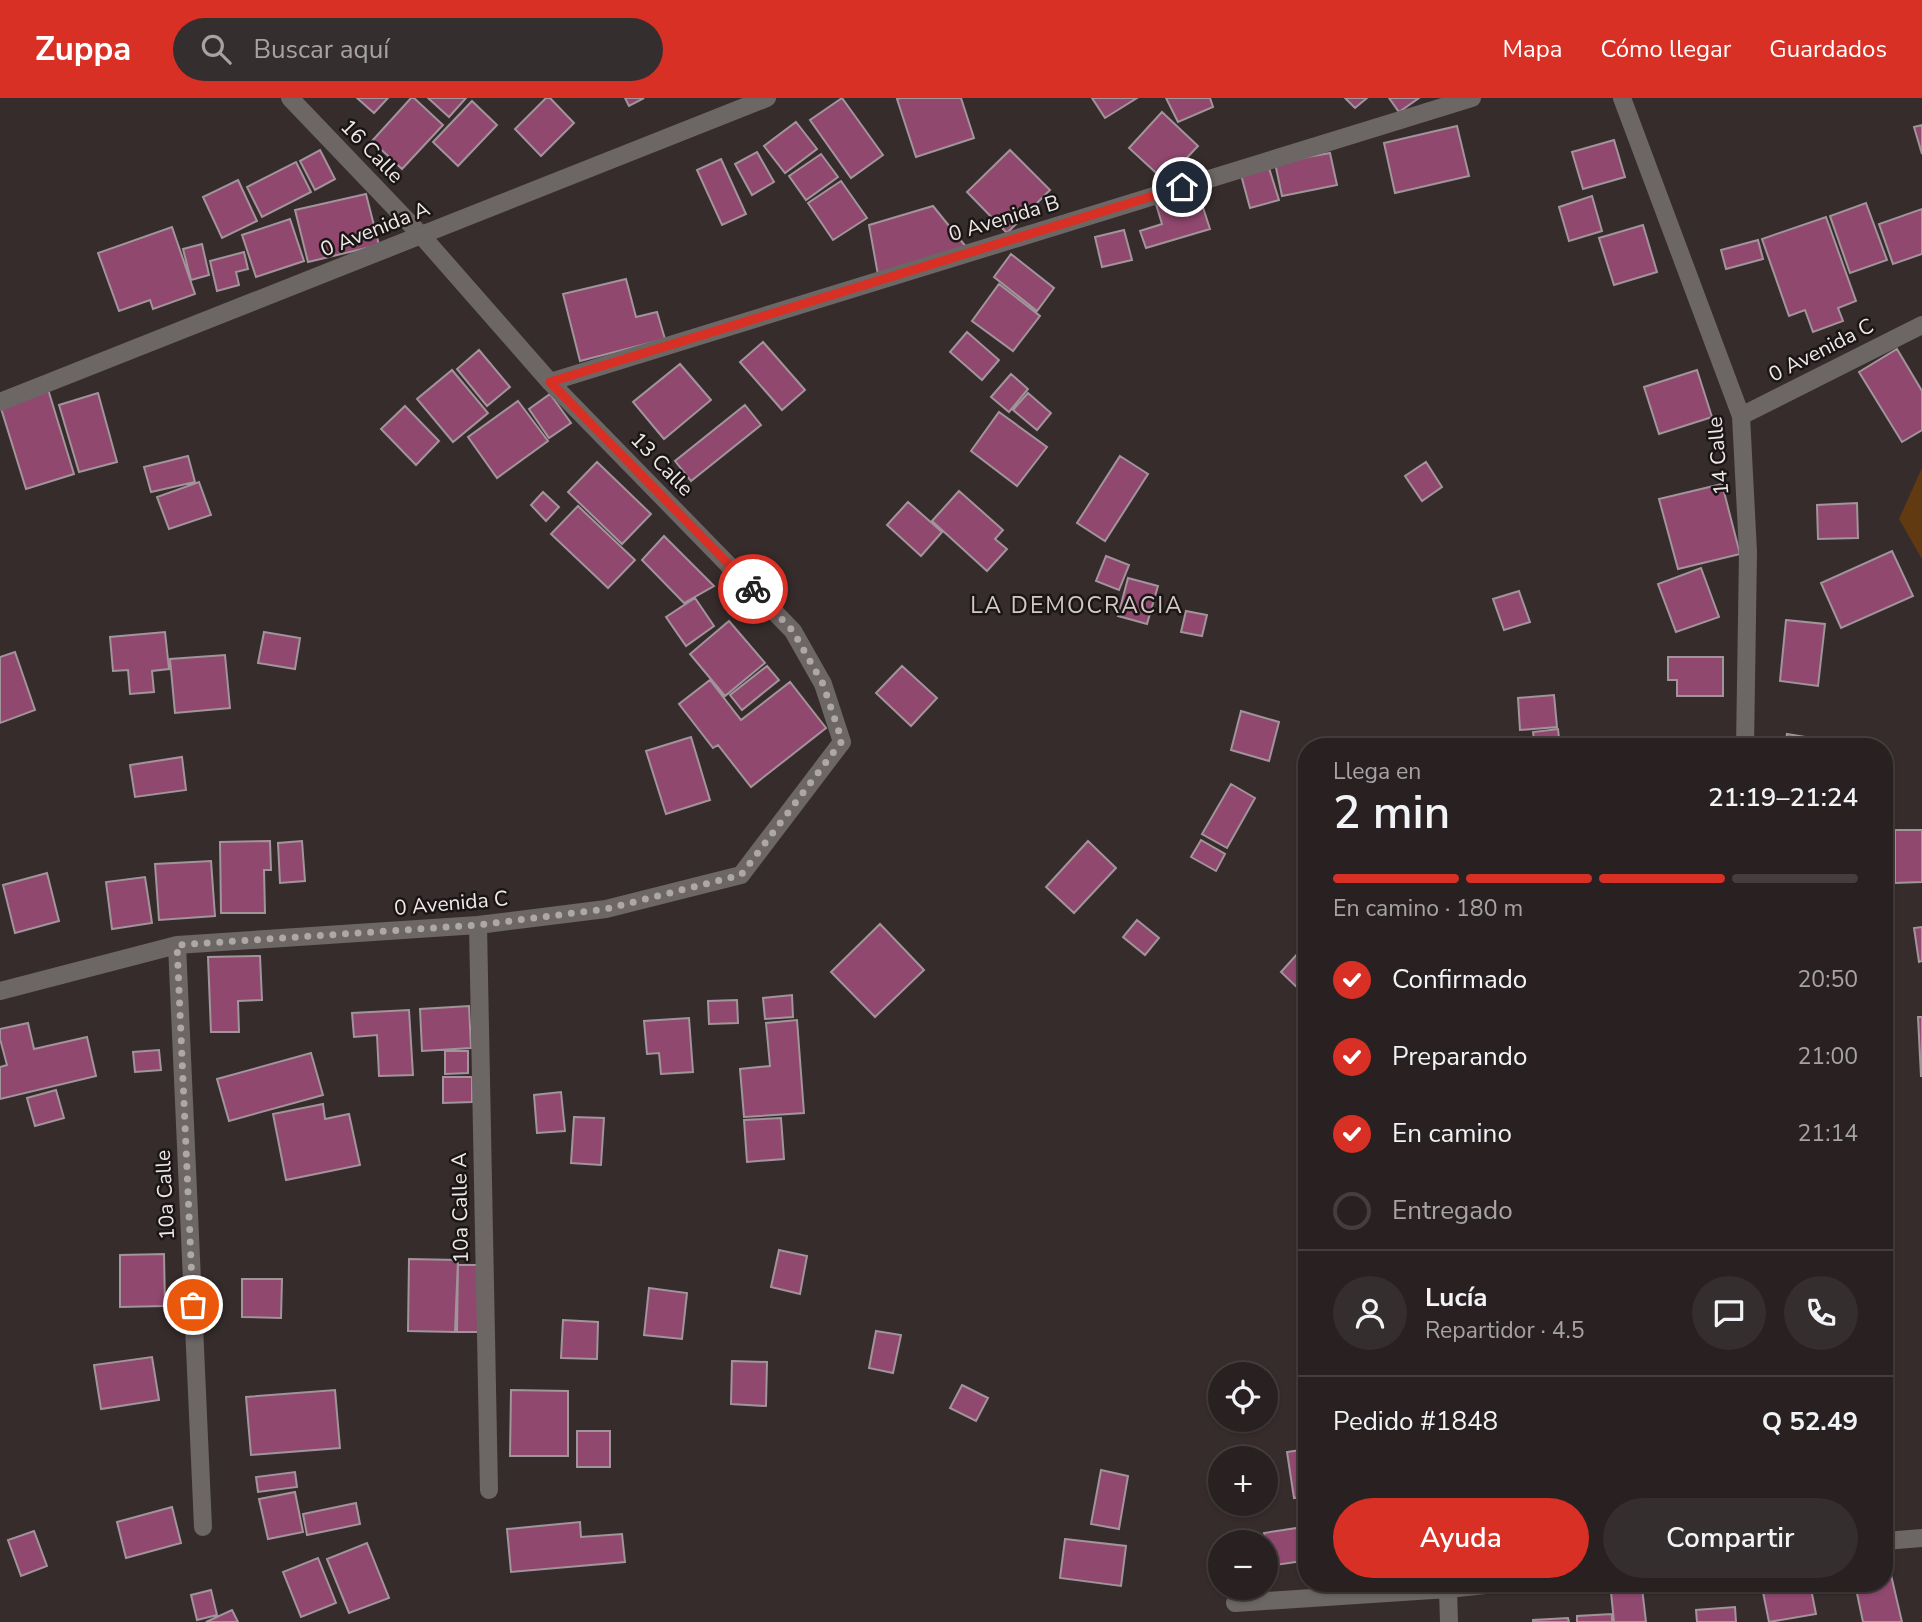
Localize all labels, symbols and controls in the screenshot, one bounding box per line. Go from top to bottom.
search box [173,18,663,81]
text: Zuppa [35,27,131,72]
icon: search [197,30,235,68]
text: Buscar aquí [253,32,389,67]
text: Mapa [1502,33,1562,65]
text: Cómo llegar [1600,33,1731,65]
text: Guardados [1769,33,1887,65]
street label: 16 Calle [334,113,410,189]
pin [1152,157,1212,217]
icon: home [1163,168,1201,206]
street label: 0 Avenida B [945,188,1063,248]
street label: 0 Avenida A [316,194,434,264]
street label: 0 Avenida C [1764,312,1878,388]
street label: 14 Calle [1701,415,1735,497]
street label: 13 Calle [624,426,700,502]
courier [718,554,788,624]
icon: bike [734,570,772,608]
district label: LA DEMOCRACIA [970,590,1184,621]
text: Llega en [1333,756,1421,787]
text: 21:19–21:24 [1708,780,1858,815]
text: 2 min [1333,781,1450,844]
street label: 0 Avenida C [393,884,509,922]
text: En camino · 180 m [1333,893,1523,924]
icon: check [1333,961,1371,999]
text: Confirmado [1392,962,1527,997]
text: 20:50 [1798,964,1858,995]
icon: check [1333,1038,1371,1076]
text: Preparando [1392,1039,1527,1074]
text: 21:00 [1798,1041,1858,1072]
icon: check [1333,1115,1371,1153]
text: En camino [1392,1116,1512,1151]
text: 21:14 [1798,1118,1858,1149]
street label: 10a Calle [149,1149,181,1241]
street label: 10a Calle A [445,1152,475,1264]
text: Entregado [1392,1193,1513,1228]
pin [163,1275,223,1335]
button: person [1333,1276,1407,1350]
button: chat [1692,1276,1766,1350]
button: phone [1784,1276,1858,1350]
text: Lucía [1425,1280,1488,1315]
icon: bag [174,1286,212,1324]
text: Repartidor · 4.5 [1425,1315,1585,1346]
map controls [1208,1362,1278,1600]
button: locate [1208,1362,1278,1432]
text: Pedido #1848 [1333,1404,1498,1439]
text: Q 52.49 [1762,1404,1858,1439]
button: + [1208,1446,1278,1516]
button: Ayuda [1333,1498,1589,1578]
button: Compartir [1603,1498,1858,1578]
button: − [1208,1530,1278,1600]

